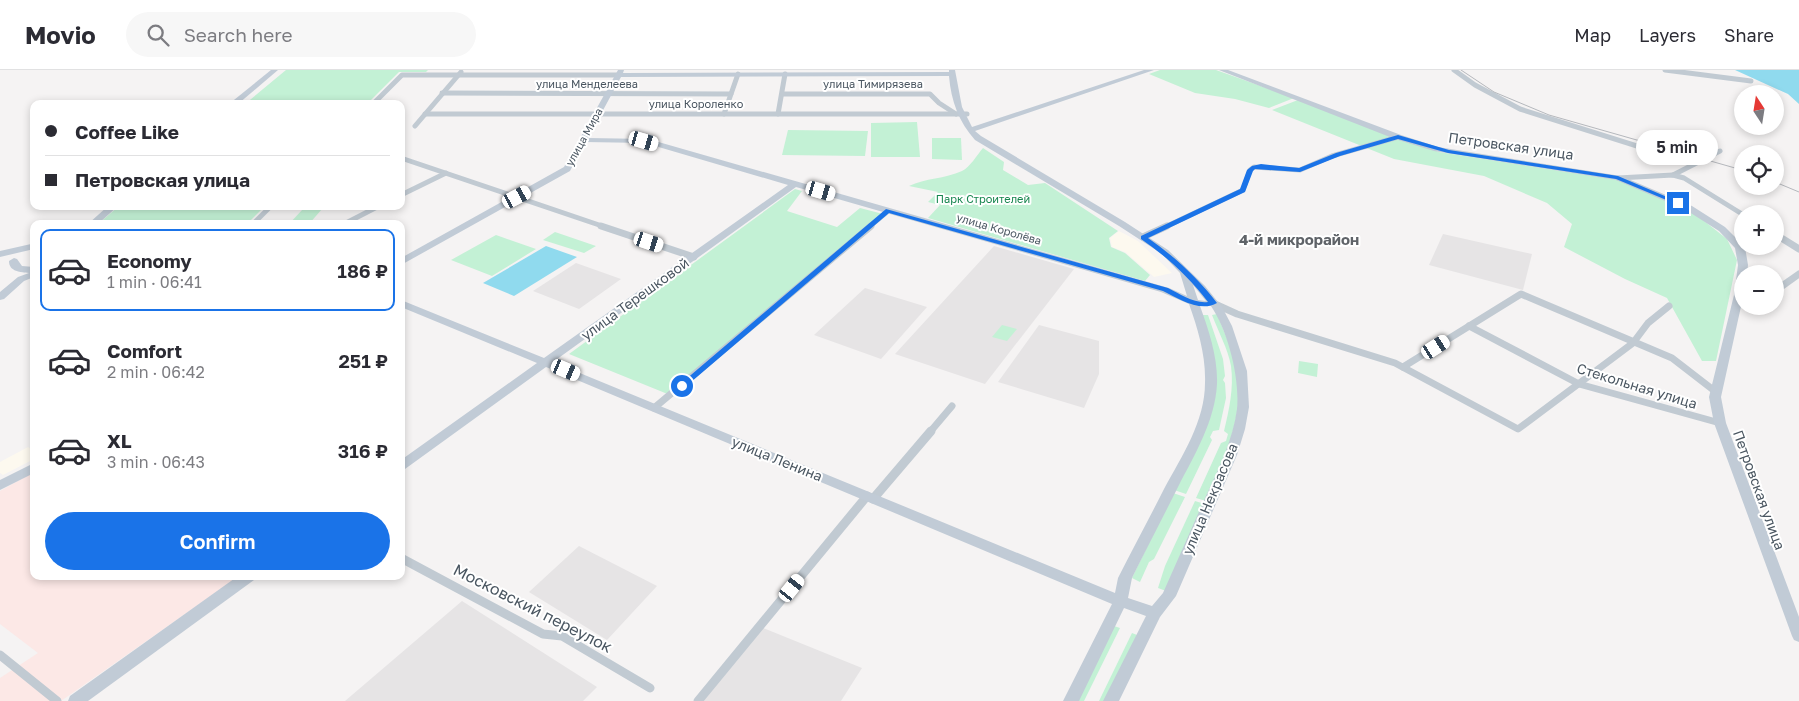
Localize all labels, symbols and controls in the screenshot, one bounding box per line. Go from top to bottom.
search box [126,12,476,57]
text: Movio [25,20,96,49]
icon: search [144,21,172,49]
text: Search here [184,23,293,46]
text: Map [1574,24,1611,46]
text: Layers [1639,24,1696,46]
text: Share [1724,24,1774,46]
street label: улица Менделеева [536,77,638,90]
street label: улица Тимирязева [823,77,923,90]
north arrow [1734,85,1784,135]
map controls [1734,85,1784,315]
street label: улица Короленко [649,97,744,110]
street label: улица Мира [562,106,605,168]
text: Coffee Like [75,120,179,143]
street label: Петровская улица [1447,128,1575,163]
car [627,130,660,152]
callout: 5 min [1637,131,1719,166]
text: 5 min [1656,137,1698,157]
button: locate [1734,145,1784,195]
text: Петровская улица [75,168,250,191]
car [804,180,837,202]
car [500,183,533,211]
park label: Парк Строителей [936,192,1030,205]
route end [1667,192,1689,214]
button: + [1734,205,1784,255]
street label: улица Королёва [955,210,1043,247]
car [632,230,665,254]
district label: 4-й микрорайон [1239,230,1359,248]
icon: car [47,248,92,293]
text: Economy [107,249,192,272]
street label: улица Терешковой [577,254,692,343]
text: 186 ₽ [337,259,388,282]
button: − [1734,265,1784,315]
text: 1 min · 06:41 [107,272,202,292]
car [1419,333,1452,361]
icon: car [47,338,92,383]
text: Comfort [107,339,182,362]
text: 251 ₽ [338,349,388,372]
car [549,357,582,383]
street label: Стекольная улица [1575,359,1699,412]
text: 2 min · 06:42 [107,362,205,382]
route start [671,375,693,397]
icon: car [47,428,92,473]
street label: Петровская улица [1730,428,1789,552]
text: XL [107,429,132,452]
street label: улица Ленина [729,433,825,484]
text: 316 ₽ [338,439,388,462]
street label: улица Некрасова [1178,440,1241,557]
text: 3 min · 06:43 [107,452,205,472]
button: Confirm [45,512,390,570]
street label: Московский переулок [450,559,616,657]
car [776,572,807,604]

